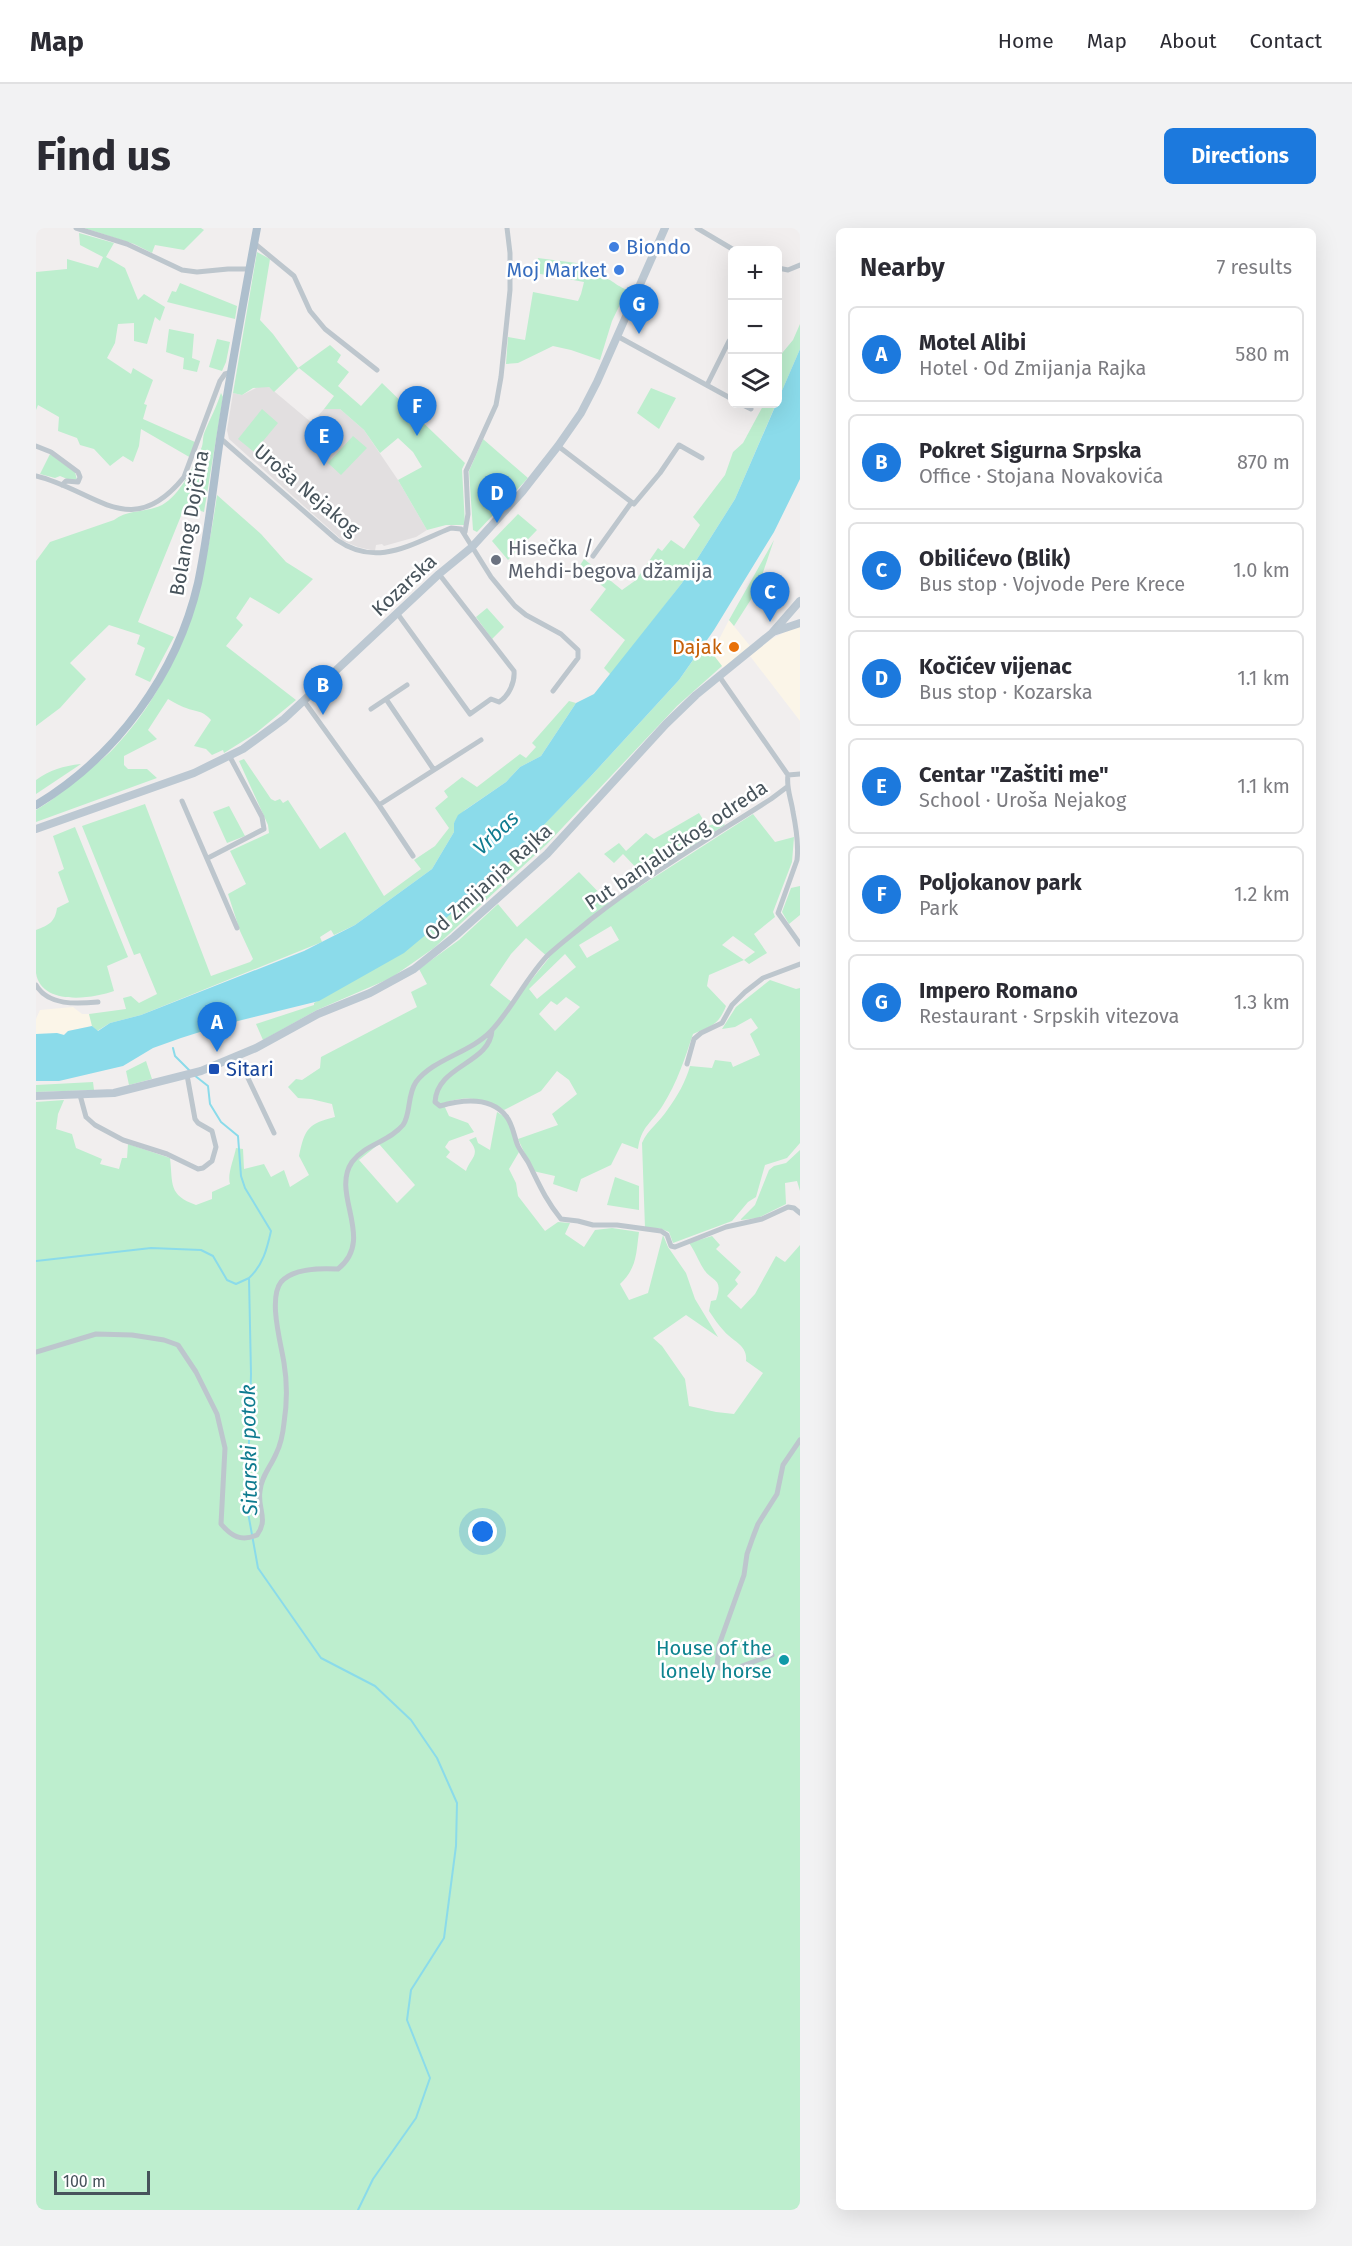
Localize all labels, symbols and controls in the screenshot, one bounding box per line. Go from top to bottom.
text: Map [30,25,84,58]
text: Home [998,28,1054,54]
text: Map [1087,28,1127,54]
text: About [1160,28,1217,54]
text: Contact [1250,28,1322,54]
button: Directions [1164,128,1316,184]
text: Find us [36,131,171,181]
place label: Biondo [626,235,691,259]
marker: Biondo [607,240,621,254]
map controls [728,246,782,408]
button: + [728,246,782,300]
text: Nearby [860,252,945,283]
text: 7 results [1216,255,1292,279]
place label: Moj Market [507,258,608,282]
marker: Moj Market [612,263,626,277]
pin: G [620,285,658,334]
button: − [728,300,782,354]
text: Motel Alibi [919,329,1026,356]
text: A [876,342,887,366]
text: 580 m [1235,342,1290,366]
button: layers [728,354,782,408]
text: Hotel · Od Zmijanja Rajka [919,356,1146,380]
pin: F [398,386,436,436]
pin: E [304,416,344,466]
text: Pokret Sigurna Srpska [919,437,1142,464]
street label: Uroša Nejakog [249,439,365,542]
street label: Bolanog Dojčina [164,448,214,598]
text: B [875,450,888,474]
text: 870 m [1237,450,1290,474]
text: Office · Stojana Novakovića [919,464,1163,488]
pin: D [478,474,516,523]
place label: Hisečka / Mehdi-begova džamija [508,536,713,583]
text: Obilićevo (Blik) [919,545,1070,572]
street label: Kozarska [367,549,441,621]
marker: Hisečka / Mehdi-begova džamija [489,553,503,567]
text: C [876,558,887,582]
text: 1.0 km [1233,558,1290,582]
pin: C [750,572,790,622]
text: Bus stop · Vojvode Pere Krece [919,572,1185,596]
place label: Dajak [672,635,723,659]
marker: Dajak [727,640,741,654]
text: Kočićev vijenac [919,653,1072,680]
pin: B [304,666,342,715]
text: D [875,666,888,690]
text: 1.1 km [1237,666,1290,690]
text: Bus stop · Kozarska [919,680,1093,704]
text: Centar "Zaštiti me" [919,761,1109,788]
text: E [876,774,887,798]
text: 1.1 km [1237,774,1290,798]
street label: Put banjalučkog odreda [580,775,772,915]
text: School · Uroša Nejakog [919,788,1126,812]
water label: Vrbas [468,805,525,861]
street label: Od Zmijanja Rajka [419,819,557,945]
text: Poljokanov park [919,869,1082,896]
text: F [877,882,886,906]
text: 1.2 km [1234,882,1290,906]
text: Park [919,896,958,920]
text: Impero Romano [919,977,1078,1004]
text: G [875,990,888,1014]
text: 1.3 km [1234,990,1290,1014]
pin: A [198,1002,237,1052]
text: Restaurant · Srpskih vitezova [919,1004,1179,1028]
place label: Sitari [226,1057,274,1081]
marker: Sitari [207,1062,221,1076]
water label: Sitarski potok [235,1384,263,1517]
your location [468,1517,497,1546]
place label: House of the lonely horse [656,1636,772,1683]
marker: House of the lonely horse [777,1653,791,1667]
scale bar [54,2168,150,2196]
text: 100 m [63,2172,106,2191]

